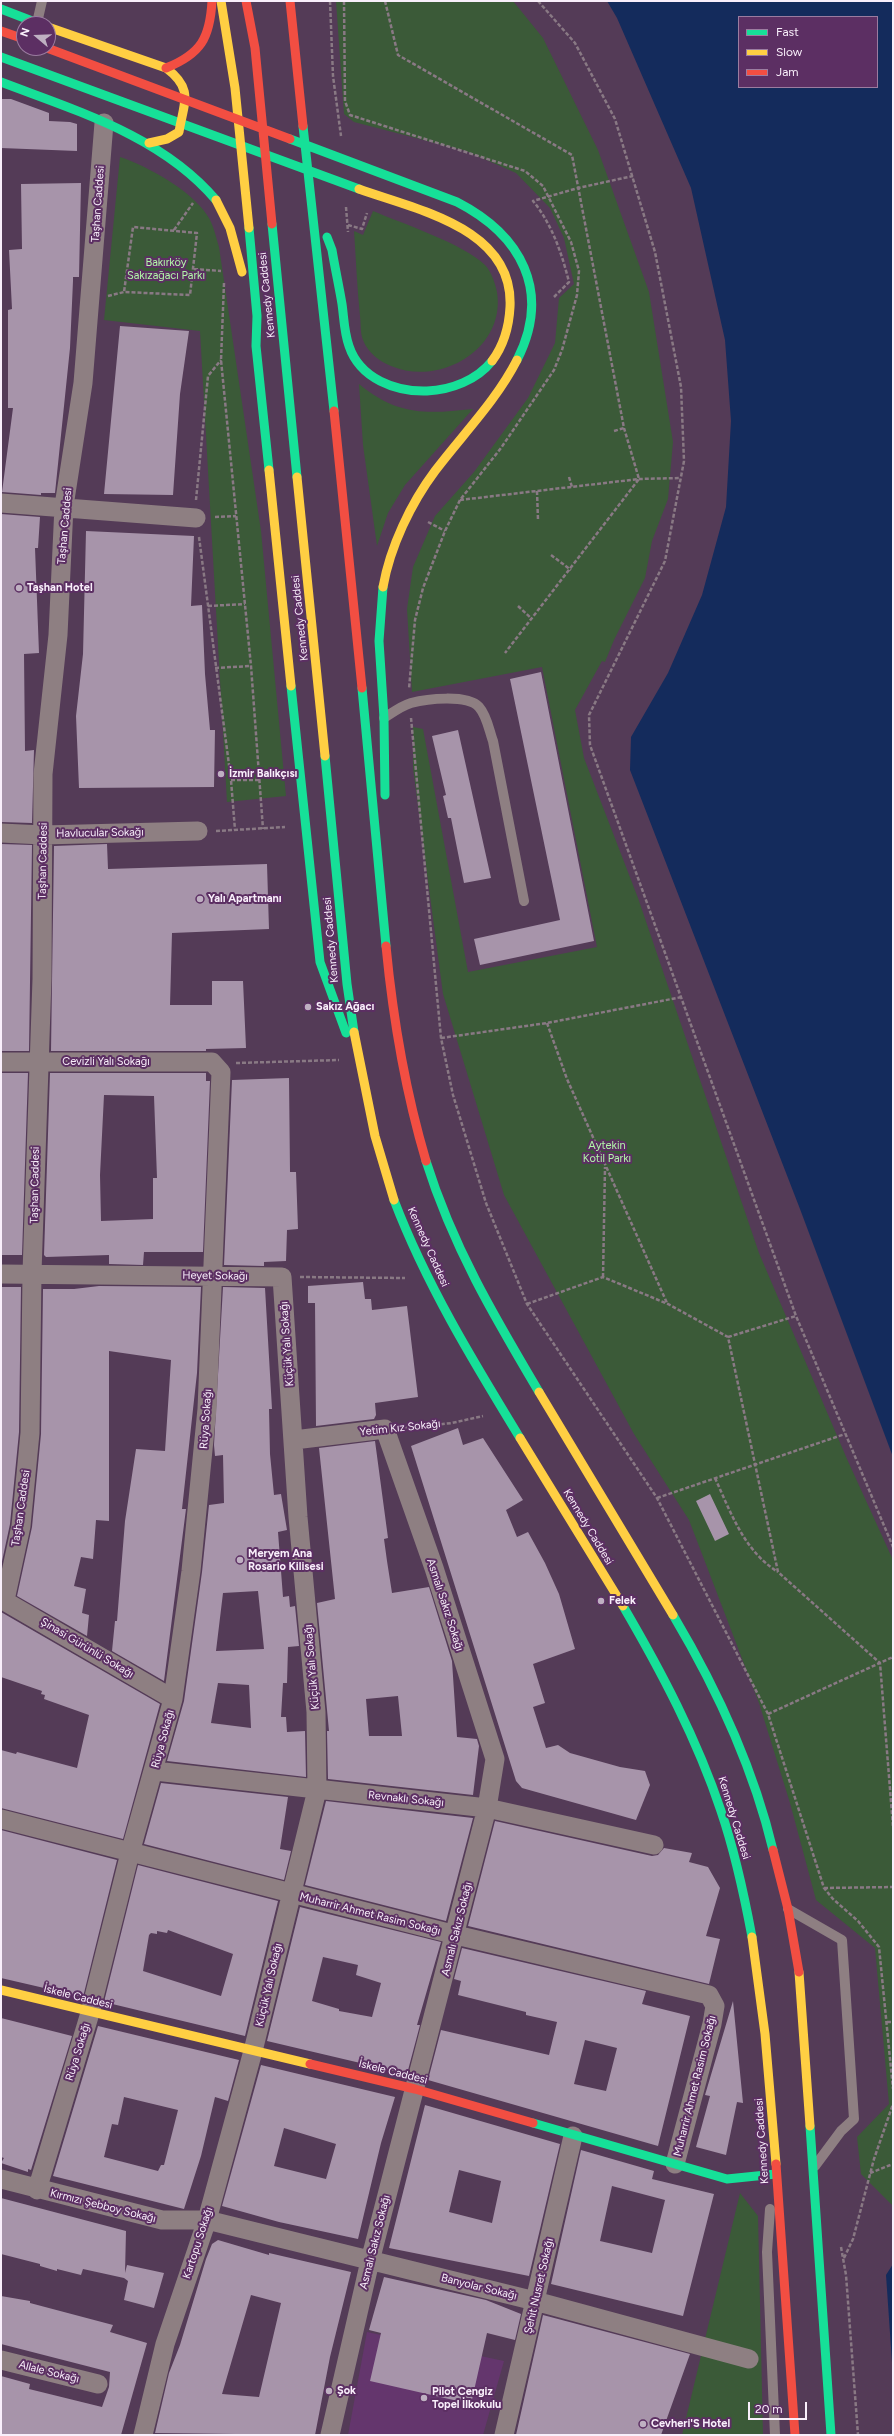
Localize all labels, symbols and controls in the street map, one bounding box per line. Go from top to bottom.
north arrow [16,16,56,56]
legend [738,16,878,88]
text: Fast [776,25,799,39]
text: N [18,26,33,38]
text: Slow [776,45,802,59]
text: Jam [776,65,799,79]
street label: Taşhan Caddesi [89,165,107,243]
street label: Kennedy Caddesi [256,252,278,338]
park label: Bakırköy Sakızağacı Parkı [127,256,205,282]
street label: Taşhan Caddesi [55,487,75,565]
street label: Kennedy Caddesi [289,575,311,661]
place label: Taşhan Hotel [27,581,93,595]
marker: Taşhan Hotel [14,583,24,593]
place label: İzmir Balıkçısı [229,767,297,781]
marker: İzmir Balıkçısı [216,769,226,779]
street label: Taşhan Caddesi [36,822,50,900]
street label: Havlucular Sokağı [56,826,144,840]
place label: Yalı Apartmanı [208,892,282,906]
marker: Yalı Apartmanı [195,894,205,904]
street label: Kennedy Caddesi [321,897,341,983]
place label: Sakız Ağacı [316,1000,374,1014]
marker: Sakız Ağacı [303,1002,313,1012]
street label: Cevizli Yalı Sokağı [62,1055,150,1069]
park label: Aytekin Kotil Parkı [583,1139,631,1165]
street label: Taşhan Caddesi [28,1146,42,1224]
street label: Kennedy Caddesi [404,1205,452,1289]
street label: Heyet Sokağı [182,1269,248,1283]
street label: Küçük Yalı Sokağı [277,1301,297,1387]
street label: Rüya Sokağı [197,1389,215,1449]
street label: Yetim Kız Sokağı [359,1417,441,1439]
street label: Taşhan Caddesi [9,1469,33,1547]
street label: Kennedy Caddesi [560,1487,616,1567]
place label: Meryem Ana Rosario Kilisesi [248,1547,324,1573]
marker: Meryem Ana Rosario Kilisesi [235,1555,245,1565]
street label: Asmalı Sakız Sokağı [424,1557,466,1653]
place label: Felek [609,1594,636,1608]
marker: Felek [596,1596,606,1606]
street label: Şinasi Gürünlü Sokağı [38,1615,136,1681]
street label: Küçük Yalı Sokağı [302,1624,322,1710]
street label: Rüya Sokağı [149,1708,177,1770]
street label: Kennedy Caddesi [715,1775,753,1861]
street label: Revnaklı Sokağı [367,1788,445,1810]
street label: Asmalı Sakız Sokağı [439,1881,475,1977]
street label: Muharrir Ahmet Rasim Sokağı [298,1890,442,1938]
street label: Küçük Yalı Sokağı [253,1942,285,2028]
street label: İskele Caddesi [42,1982,114,2012]
street label: Muharrir Ahmet Rasim Sokağı [671,2014,719,2158]
street label: Rüya Sokağı [63,2021,93,2083]
street label: İskele Caddesi [357,2057,429,2087]
street label: Kennedy Caddesi [752,2098,772,2184]
street label: Kırmızı Şebboy Sokağı [49,2186,157,2226]
street label: Asmalı Sakız Sokağı [357,2194,393,2290]
street label: Kartopu Sokağı [180,2205,216,2281]
street label: Şehit Nusret Sokağı [522,2237,556,2335]
street label: Banyolar Sokağı [440,2271,518,2303]
street label: Allale Sokağı [17,2358,81,2386]
place label: Şok [337,2384,356,2398]
place label: Pilot Cengiz Topel İlkokulu [432,2385,501,2411]
marker: Şok [324,2386,334,2396]
marker: Pilot Cengiz Topel İlkokulu [419,2393,429,2403]
scale bar [750,2394,809,2420]
text: 20 m [755,2402,783,2416]
place label: Cevheri'S Hotel [651,2417,730,2431]
marker: Cevheri'S Hotel [638,2419,648,2429]

